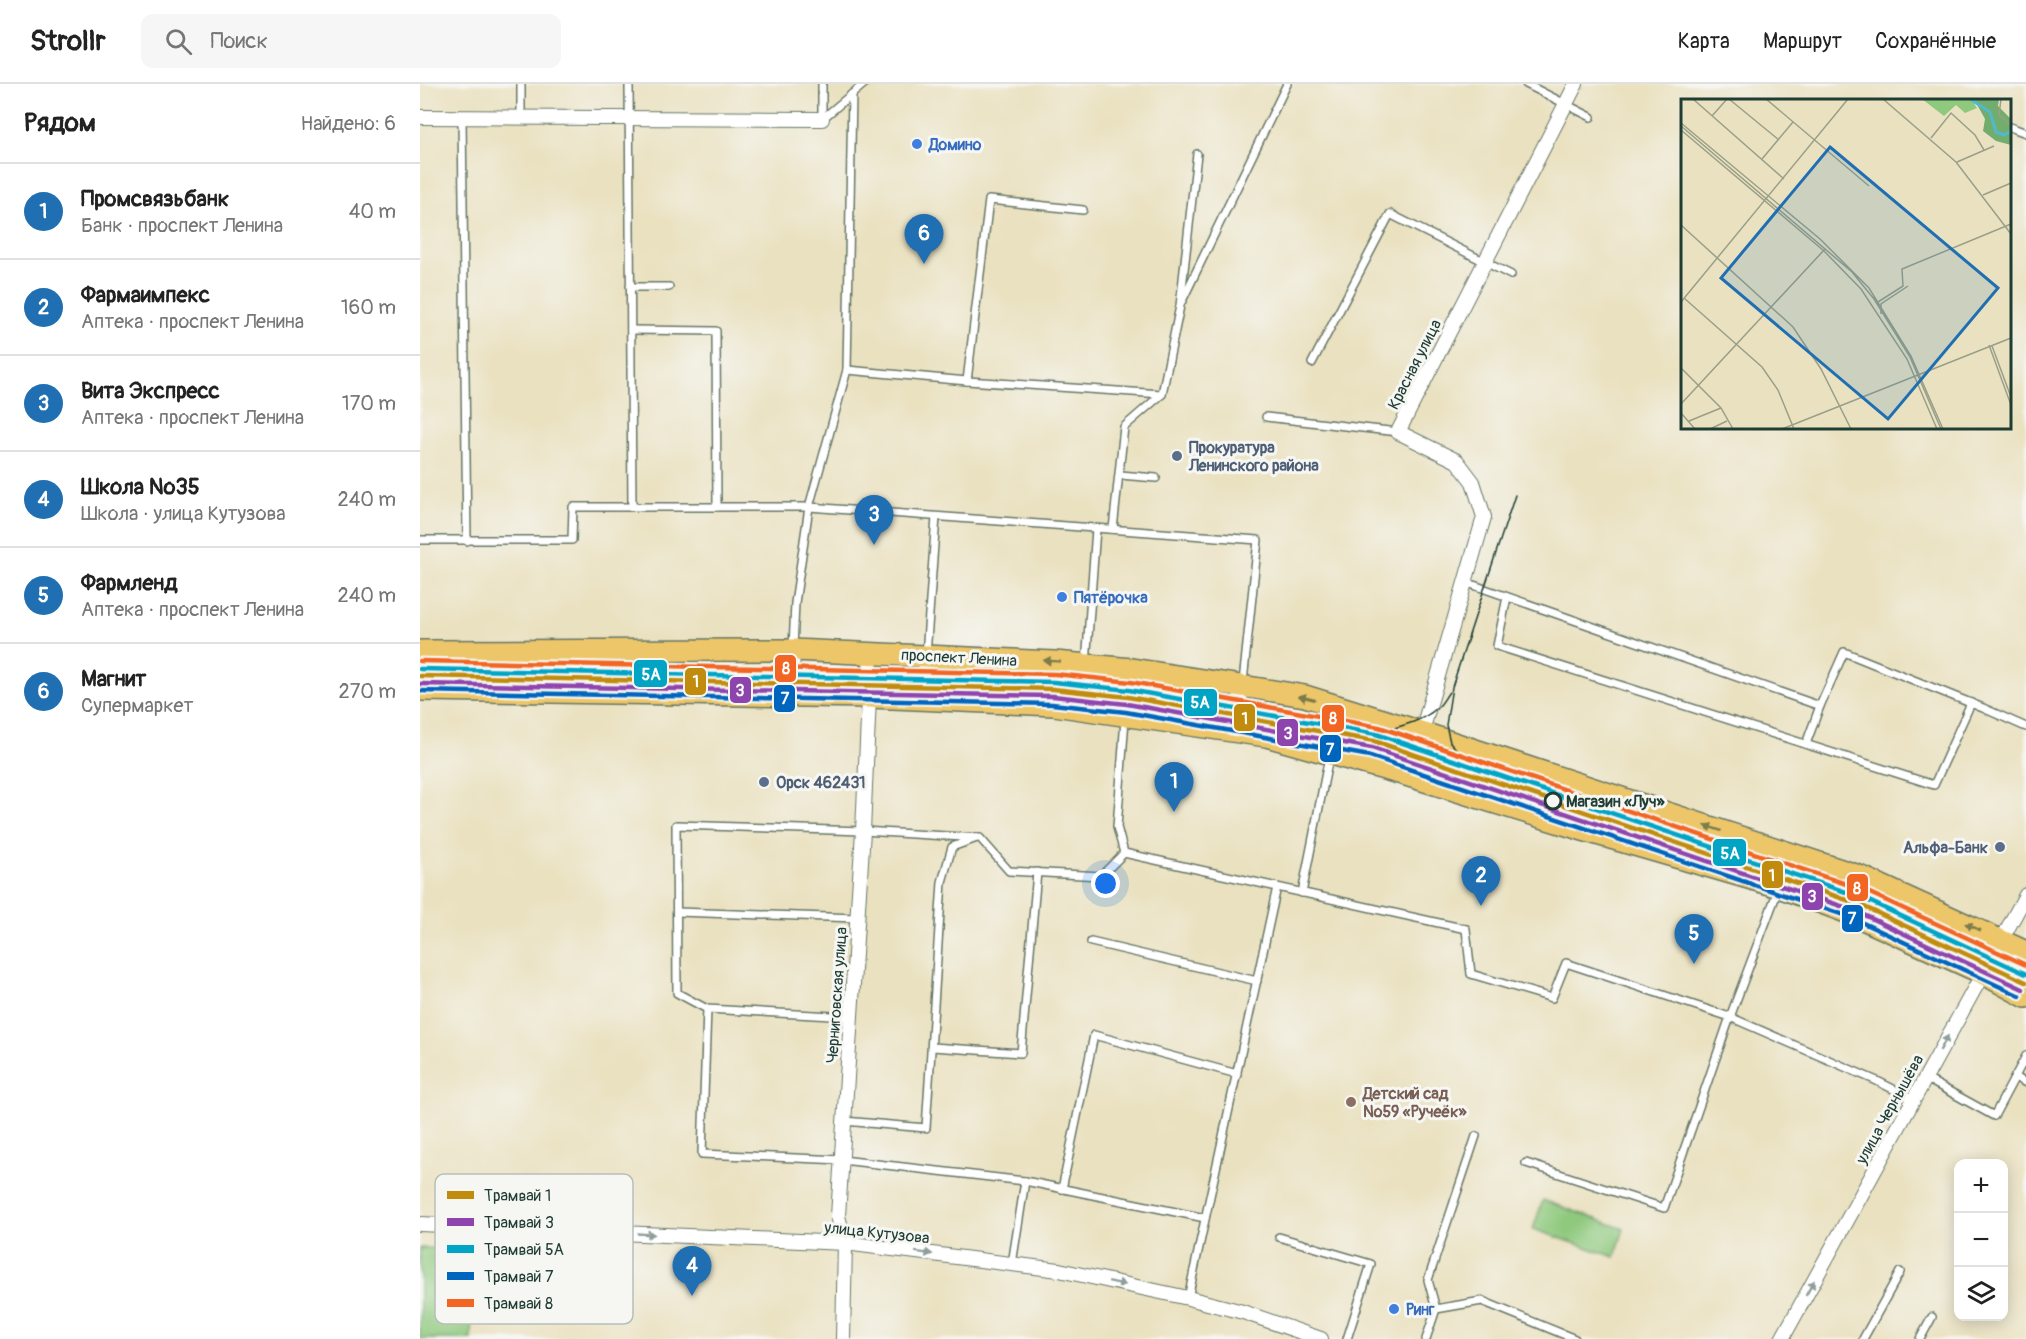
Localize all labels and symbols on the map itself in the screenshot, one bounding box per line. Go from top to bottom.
inset map [1681,99,2011,429]
place label: Домино [928,135,982,155]
marker: Домино [910,137,924,151]
pin: 6 [904,214,944,264]
street label: Красная улица [1384,316,1446,413]
place label: Прокуратура Ленинского района [1188,438,1319,476]
marker: Прокуратура Ленинского района [1170,449,1184,463]
pin: 3 [854,496,894,545]
place label: Пятёрочка [1074,588,1148,608]
marker: Пятёрочка [1055,590,1069,604]
street label: проспект Ленина [900,645,1018,671]
line badge: 8 [774,654,797,683]
one-way arrow [1043,657,1062,666]
line badge: 5А [633,659,668,688]
text: 8 [782,659,790,679]
text: 5А [641,665,661,685]
line badge: 1 [684,667,707,696]
text: 1 [693,672,699,692]
line badge: 3 [729,676,752,704]
text: 3 [736,681,745,701]
line badge: 7 [773,684,796,713]
line badge: 5А [1183,688,1218,717]
text: 7 [781,689,790,709]
one-way arrow [1298,692,1316,702]
text: 5А [1190,693,1210,713]
line badge: 1 [1233,703,1256,732]
line badge: 8 [1321,704,1345,733]
text: 1 [1242,709,1248,729]
text: 8 [1329,709,1337,729]
line badge: 3 [1276,718,1299,747]
text: 3 [1284,724,1293,744]
line badge: 7 [1319,734,1342,763]
text: 7 [1326,740,1335,760]
pin: 1 [1154,762,1194,812]
place label: Орск 462431 [776,773,866,793]
marker: Орск 462431 [757,775,771,789]
marker: Магазин «Луч» [1544,792,1562,810]
place label: Магазин «Луч» [1566,792,1666,812]
one-way arrow [1704,823,1722,833]
line badge: 5А [1712,838,1747,867]
place label: Альфа-Банк [1903,838,1988,858]
marker: Альфа-Банк [1993,840,2007,854]
text: 5А [1720,844,1740,864]
pin: 2 [1462,856,1500,906]
line badge: 1 [1761,860,1784,889]
text: 1 [1769,866,1775,886]
your location [1091,869,1120,898]
line badge: 8 [1846,873,1869,902]
text: 8 [1853,879,1861,899]
line badge: 3 [1801,882,1824,911]
text: 3 [1808,887,1817,907]
line badge: 7 [1841,904,1864,933]
text: 7 [1848,909,1857,929]
pin: 5 [1674,914,1714,964]
one-way arrow [1964,922,1982,932]
street label: Черниговская улица [822,926,852,1064]
one-way arrow [1939,1034,1949,1051]
street label: улица Чернышёва [1851,1051,1928,1169]
place label: Детский сад №59 «Ручеёк» [1362,1084,1467,1122]
marker: Детский сад №59 «Ручеёк» [1344,1095,1358,1109]
legend [435,1174,633,1324]
text: Трамвай 1 [484,1186,551,1206]
text: Трамвай 3 [484,1213,554,1233]
street label: улица Кутузова [822,1217,931,1248]
one-way arrow [637,1230,656,1239]
text: Трамвай 5А [484,1240,564,1260]
pin: 4 [672,1246,712,1296]
one-way arrow [915,1249,934,1258]
text: Трамвай 7 [484,1267,554,1287]
one-way arrow [1108,1279,1127,1288]
one-way arrow [1805,1279,1815,1296]
text: Трамвай 8 [484,1294,553,1314]
place label: Ринг [1406,1300,1435,1320]
marker: Ринг [1387,1302,1401,1316]

